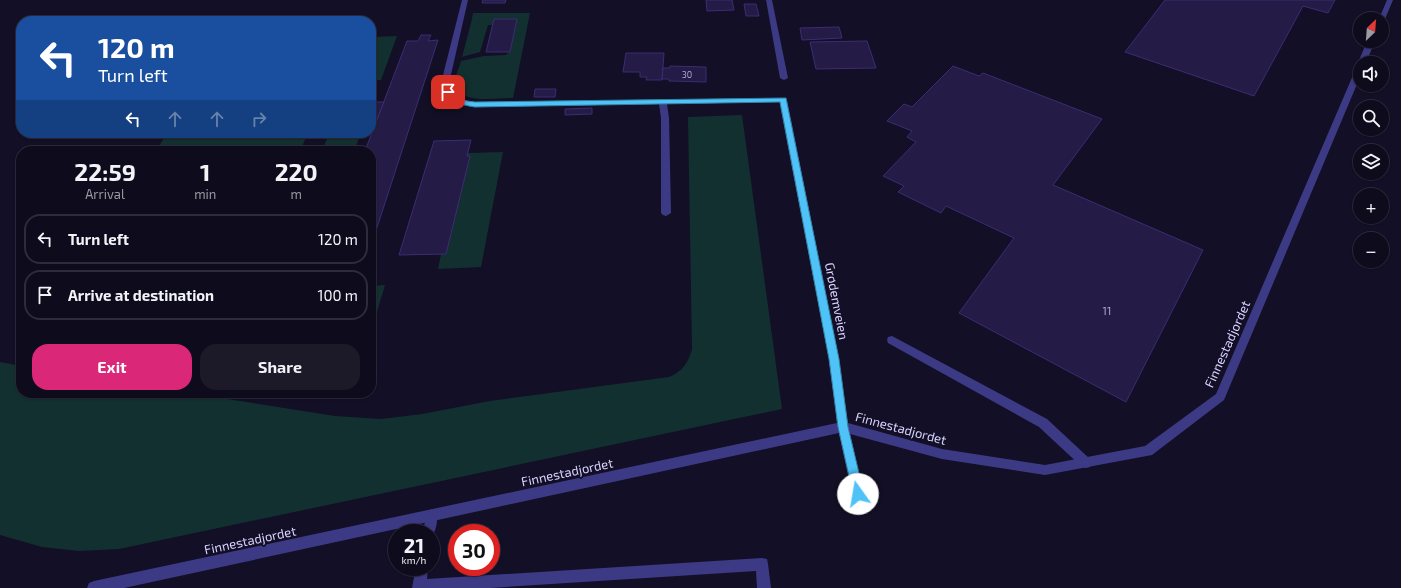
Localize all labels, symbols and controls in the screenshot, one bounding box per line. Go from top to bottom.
north arrow [1353,12,1389,48]
map controls [1353,12,1389,268]
text: 120 m [98,30,175,64]
icon: left [32,32,84,84]
button: sound [1353,56,1389,92]
text: Turn left [98,64,168,86]
house number: 30 [682,69,692,80]
pin [431,75,465,109]
icon: arrive [437,81,459,103]
button: search [1353,100,1389,136]
icon: left [122,108,144,130]
icon: ahead [164,108,186,130]
icon: ahead [206,108,228,130]
icon: right [248,108,270,130]
button: layers [1353,144,1389,180]
text: 22:59 [74,157,136,186]
text: 1 [200,157,210,186]
text: 220 [275,157,318,186]
text: Arrival [85,186,125,202]
text: min [194,186,216,202]
text: m [290,186,302,202]
button: + [1353,188,1389,224]
icon: left [34,228,56,250]
text: Turn left [68,230,129,248]
text: 120 m [318,230,358,248]
button: − [1353,232,1389,268]
street label: Grødemveien [822,261,852,341]
icon: arrive [34,284,56,306]
text: Arrive at destination [68,286,214,304]
text: 100 m [317,286,358,304]
street label: Finnestadjordet [1201,298,1253,390]
house number: 11 [1103,304,1111,317]
button: Exit [32,344,192,390]
button: Share [200,344,360,390]
street label: Finnestadjordet [854,408,948,448]
street label: Finnestadjordet [520,454,614,490]
position arrow [837,473,879,515]
street label: Finnestadjordet [203,522,297,558]
speed limit sign: 30 [448,524,500,576]
text: 21 [404,533,424,557]
text: km/h [402,554,426,566]

